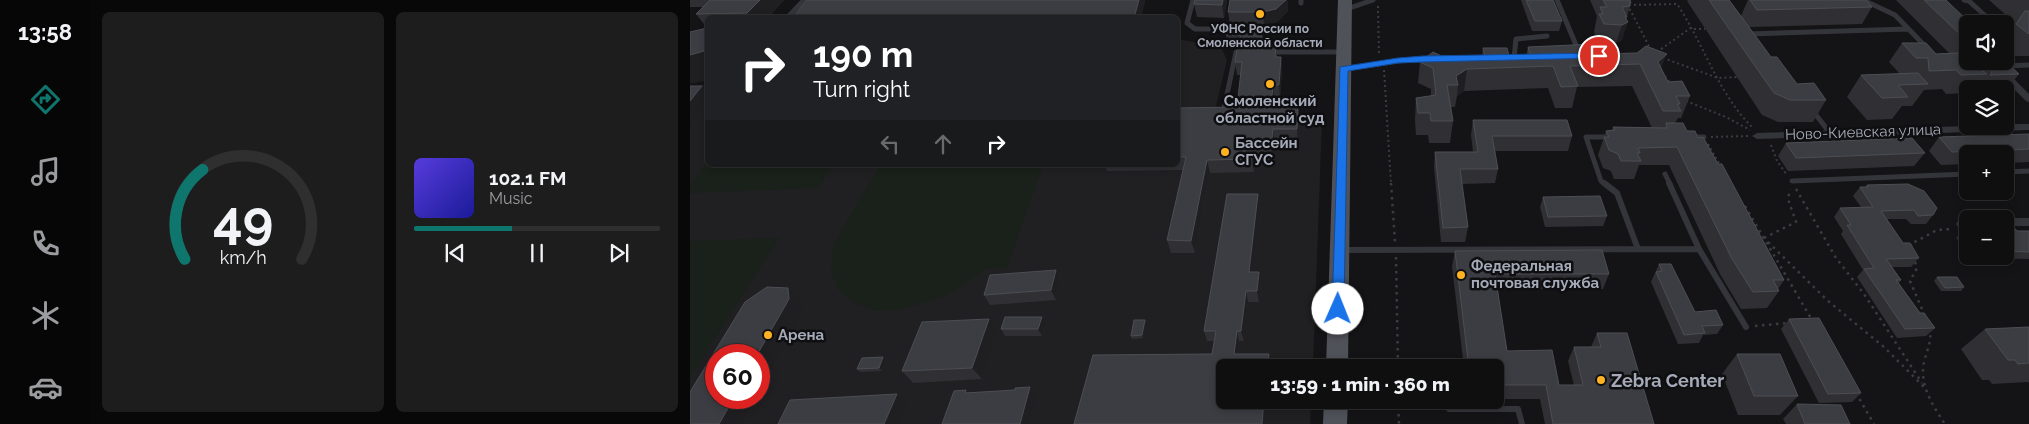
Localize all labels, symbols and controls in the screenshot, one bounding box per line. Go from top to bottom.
marker: УФНС России по Смоленской области [1254,8,1266,20]
map controls [1959,15,2014,265]
button: sound [1959,15,2014,70]
text: 13:58 [18,19,72,45]
place label: УФНС России по Смоленской области [1197,22,1323,50]
text: 190 m [813,34,913,75]
icon: right [730,35,795,100]
pin [1578,35,1620,77]
icon: arrive [1585,42,1613,70]
text: Turn right [813,76,910,102]
marker: Смоленский областной суд [1264,78,1276,90]
button: layers [1959,80,2014,135]
icon: directions [28,82,63,117]
place label: Смоленский областной суд [1216,92,1325,127]
street label: Ново-Киевская улица [1785,120,1941,144]
icon: left [876,130,904,158]
icon: ahead [929,130,957,158]
icon: right [982,130,1010,158]
place label: Бассейн СГУС [1235,134,1298,169]
button: + [1959,145,2014,200]
marker: Бассейн СГУС [1219,146,1231,158]
icon: music [28,154,63,189]
text: 102.1 FM [489,167,566,189]
text: 49 [213,189,273,250]
text: Music [489,189,533,208]
button: − [1959,210,2014,265]
icon: phone [28,226,63,261]
icon: previous [441,239,469,267]
icon: pause [523,239,551,267]
icon: next [605,239,633,267]
text: km/h [219,247,267,268]
place label: Федеральная почтовая служба [1471,257,1599,292]
marker: Федеральная почтовая служба [1455,269,1467,281]
position arrow [1311,282,1363,334]
icon: climate [28,298,63,333]
place label: Арена [778,326,825,344]
marker: Арена [762,329,774,341]
speed limit sign: 60 [705,344,770,409]
icon: car [28,370,63,405]
place label: Zebra Center [1611,370,1724,391]
text: 13:59 · 1 min · 360 m [1270,373,1450,395]
marker: Zebra Center [1595,374,1607,386]

